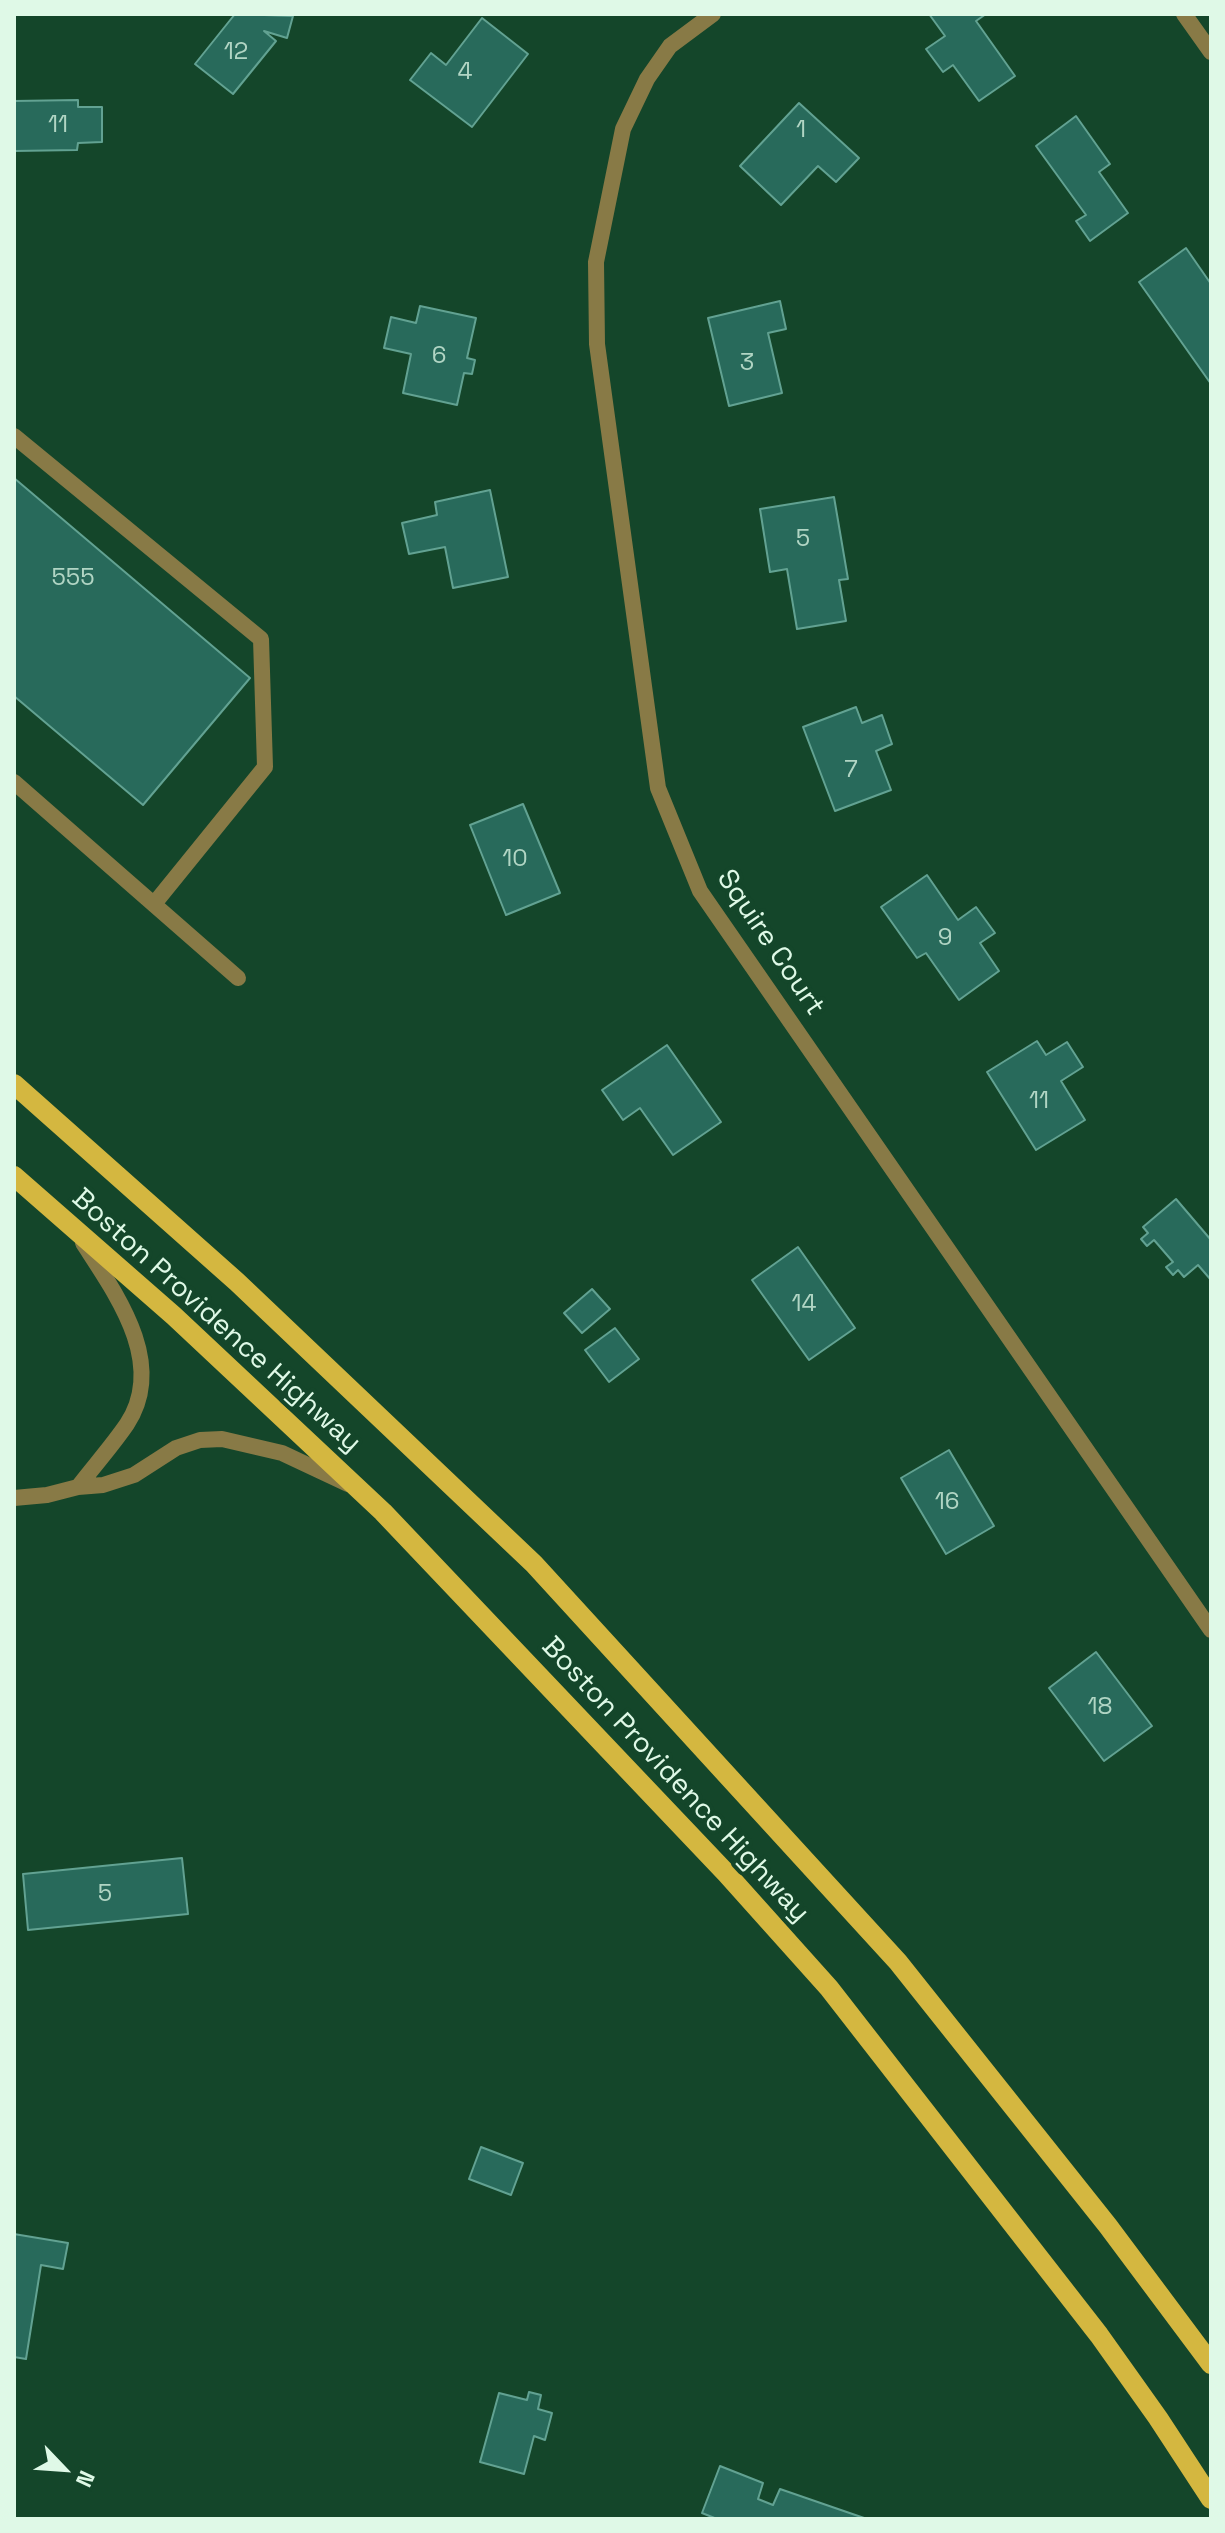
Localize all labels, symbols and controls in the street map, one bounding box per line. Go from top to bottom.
house number: 12 [224,38,248,66]
house number: 4 [458,58,472,86]
house number: 11 [48,111,68,139]
house number: 1 [796,116,806,144]
house number: 6 [432,342,446,370]
house number: 3 [740,349,754,377]
house number: 5 [796,525,810,553]
house number: 555 [51,564,95,592]
house number: 7 [844,756,858,784]
house number: 10 [502,845,528,873]
street label: Squire Court [709,864,831,1022]
house number: 9 [938,924,952,952]
house number: 11 [1029,1087,1049,1115]
street label: Boston Providence Highway [65,1182,367,1460]
house number: 14 [791,1290,817,1318]
house number: 16 [935,1488,959,1516]
street label: Boston Providence Highway [534,1631,816,1929]
house number: 18 [1088,1693,1112,1721]
house number: 5 [98,1880,112,1908]
north arrow [24,2429,104,2509]
text: N [70,2467,102,2492]

